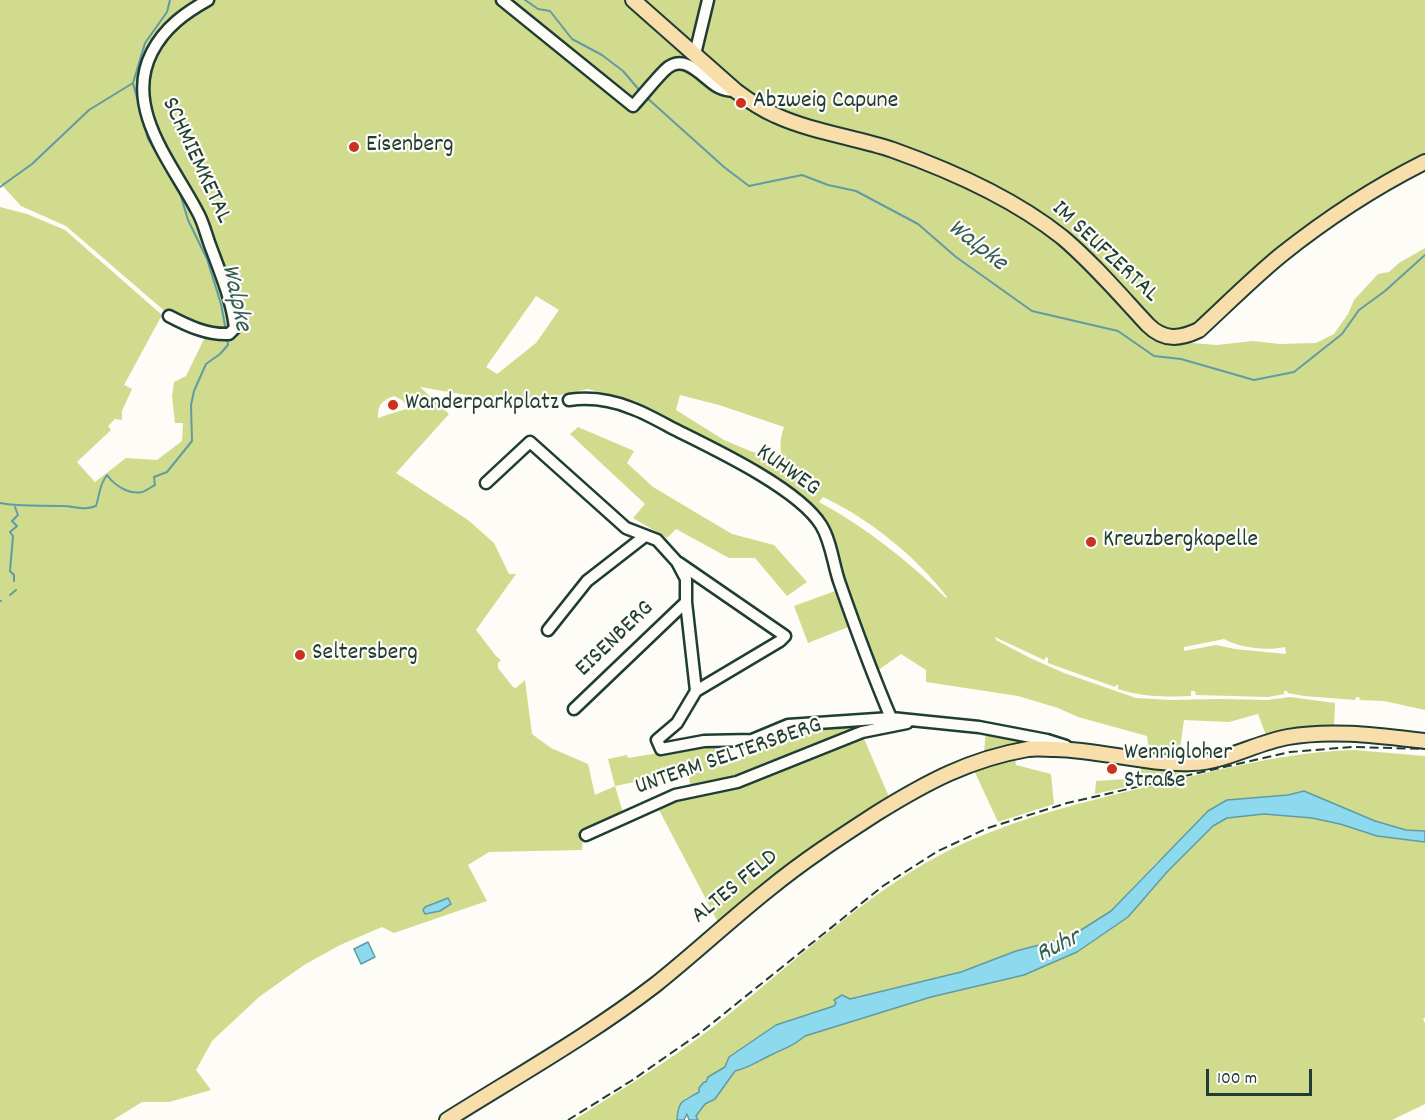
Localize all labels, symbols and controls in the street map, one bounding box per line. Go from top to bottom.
place label: Abzweig Capune [753,89,898,117]
street label: SCHMIEMKETAL [153,93,237,229]
marker: Abzweig Capune [734,96,748,110]
place label: Eisenberg [366,133,453,161]
marker: Eisenberg [347,140,361,154]
street label: IM SEUFZERTAL [1044,196,1164,310]
water label: Walpke [940,214,1012,280]
water label: Walpke [212,262,256,334]
place label: Wanderparkplatz [405,391,559,419]
marker: Wanderparkplatz [386,398,400,412]
street label: KUHWEG [749,440,825,504]
place label: Kreuzbergkapelle [1103,528,1258,556]
marker: Kreuzbergkapelle [1084,535,1098,549]
street label: EISENBERG [571,596,661,684]
place label: Seltersberg [312,641,418,669]
marker: Seltersberg [293,648,307,662]
street label: UNTERM SELTERSBERG [632,713,826,803]
place label: Wennigloher Straße [1124,741,1232,797]
marker: Wennigloher Straße [1105,762,1119,776]
street label: ALTES FELD [687,844,785,932]
water label: Ruhr [1032,924,1086,972]
scale bar [1209,1057,1316,1095]
text: 100 m [1217,1067,1257,1092]

